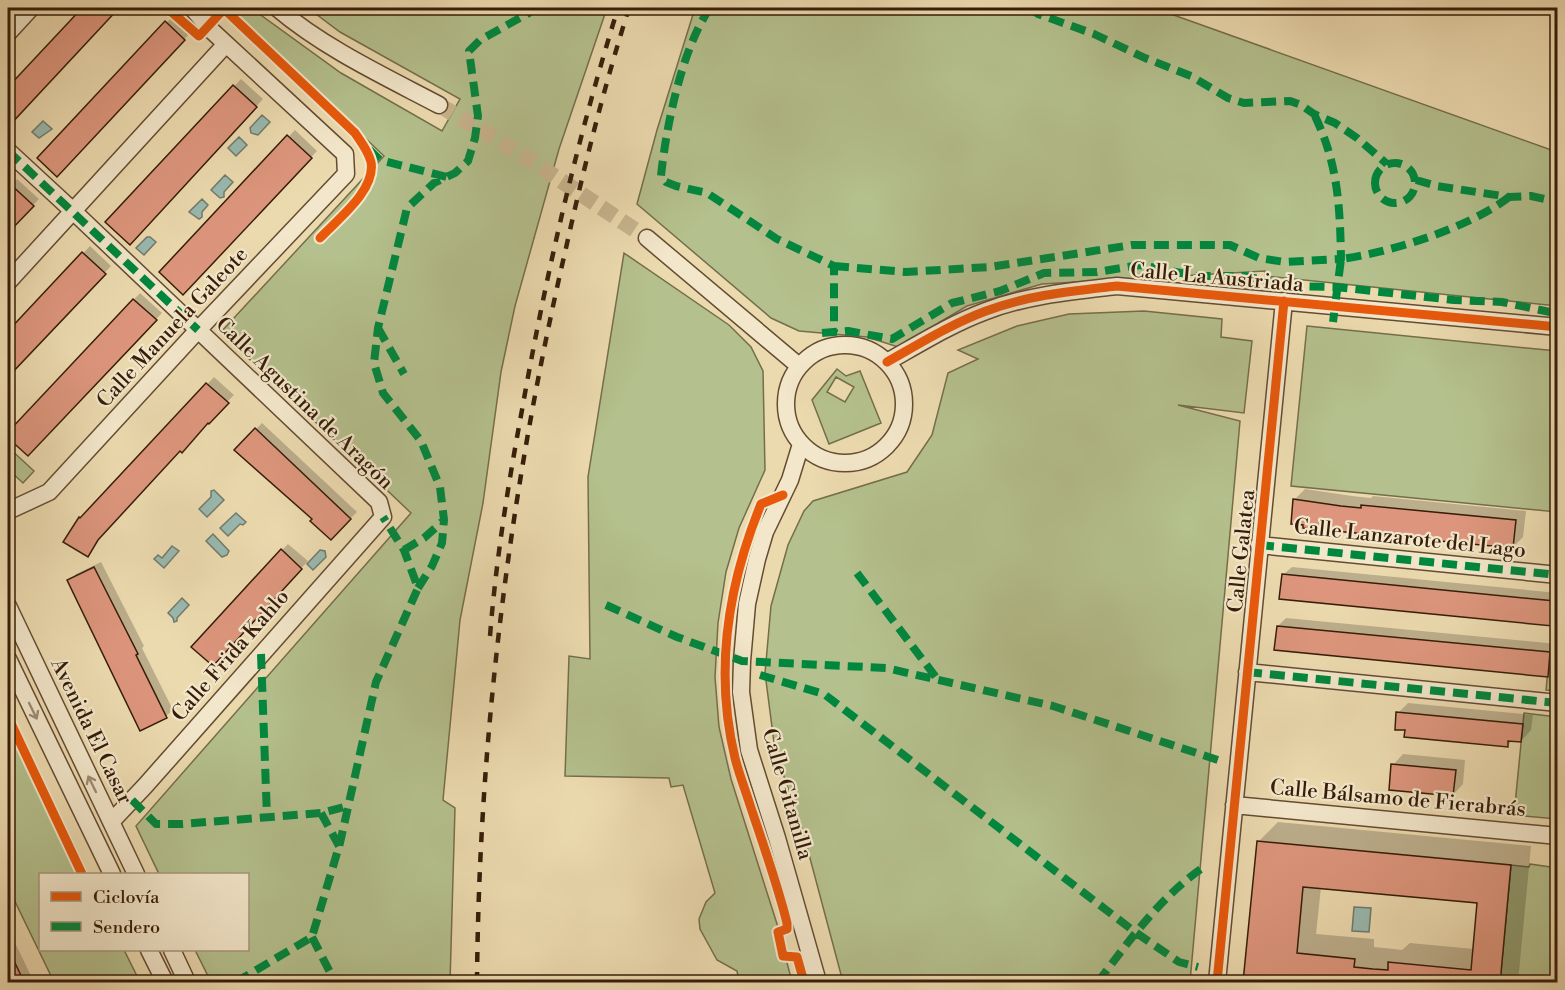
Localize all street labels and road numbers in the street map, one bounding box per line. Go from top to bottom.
street label: Calle Manuela Galeote [92,242,254,413]
street label: Calle La Austriada [1129,257,1305,299]
street label: Calle Agustina de Aragón [210,312,399,496]
street label: Calle Galatea [1223,488,1261,614]
street label: Calle Lanzarote del Lago [1293,514,1527,564]
street label: Calle Frida Kahlo [166,584,295,727]
street label: Avenida El Casar [44,653,138,809]
street label: Calle Gitanilla [756,726,818,863]
street label: Calle Bálsamo de Fierabrás [1269,775,1527,823]

